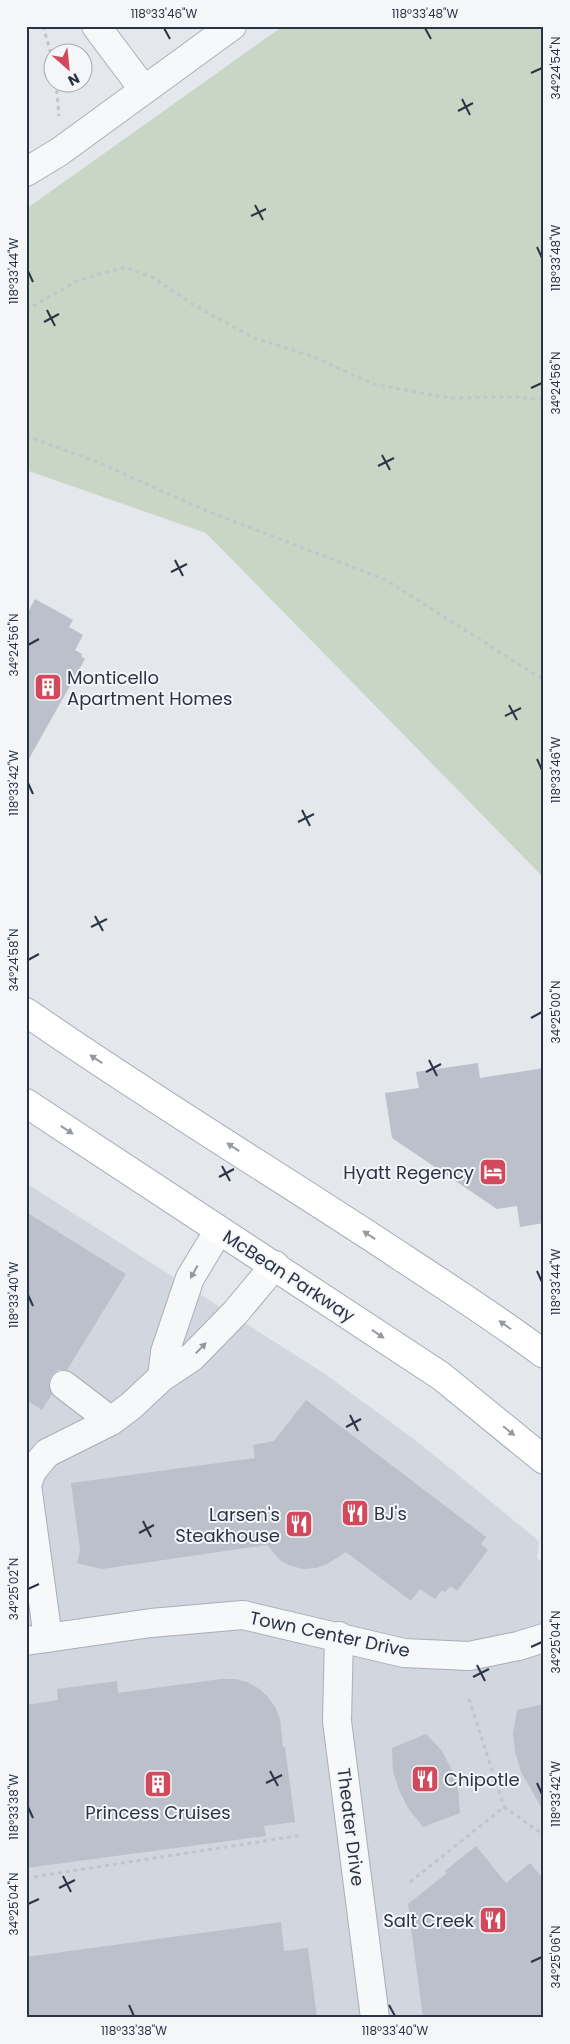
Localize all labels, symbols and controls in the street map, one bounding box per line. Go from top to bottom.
text: 118°33'46"W [131,5,198,22]
text: 118°33'48"W [392,5,459,22]
text: 34°24'54"N [547,37,564,99]
north arrow [42,42,92,92]
text: N [65,68,83,91]
text: 118°33'48"W [547,224,564,291]
text: 118°33'44"W [5,237,22,304]
text: 34°24'56"N [547,352,564,415]
text: 34°24'56"N [5,614,22,677]
place label: Monticello Apartment Homes [67,665,232,711]
building icon: Monticello Apartment Homes [33,672,63,702]
text: 118°33'46"W [547,736,564,803]
text: 118°33'42"W [5,750,22,816]
text: 34°24'58"N [5,929,22,991]
text: 34°25'00"N [547,981,564,1043]
one-way arrow [89,1055,102,1064]
one-way arrow [60,1125,74,1134]
one-way arrow [226,1142,239,1152]
hotel icon: Hyatt Regency [478,1157,508,1187]
place label: Hyatt Regency [343,1160,474,1185]
street label: McBean Parkway [218,1224,360,1328]
one-way arrow [362,1231,376,1240]
text: 118°33'44"W [547,1248,564,1315]
text: 118°33'40"W [5,1261,22,1328]
one-way arrow [190,1264,198,1279]
one-way arrow [498,1320,511,1330]
one-way arrow [372,1329,385,1339]
one-way arrow [195,1342,207,1354]
one-way arrow [502,1425,515,1436]
restaurant icon: BJ's [340,1498,370,1528]
place label: BJ's [374,1501,407,1526]
place label: Larsen's Steakhouse [175,1502,280,1548]
restaurant icon: Larsen's Steakhouse [284,1509,314,1539]
text: 34°25'02"N [5,1558,22,1620]
street label: Town Center Drive [248,1605,412,1663]
text: 34°25'04"N [547,1611,564,1673]
text: 118°33'42"W [547,1761,564,1827]
restaurant icon: Chipotle [410,1764,440,1794]
street label: Theater Drive [331,1766,371,1888]
place label: Chipotle [444,1767,520,1792]
building icon: Princess Cruises [143,1769,173,1799]
text: 118°33'38"W [5,1774,22,1840]
place label: Princess Cruises [85,1800,231,1825]
text: 34°25'04"N [5,1873,22,1935]
restaurant icon: Salt Creek [478,1905,508,1935]
place label: Salt Creek [383,1908,475,1933]
text: 34°25'06"N [547,1926,564,1988]
text: 118°33'38"W [101,2022,167,2039]
text: 118°33'40"W [362,2022,429,2039]

